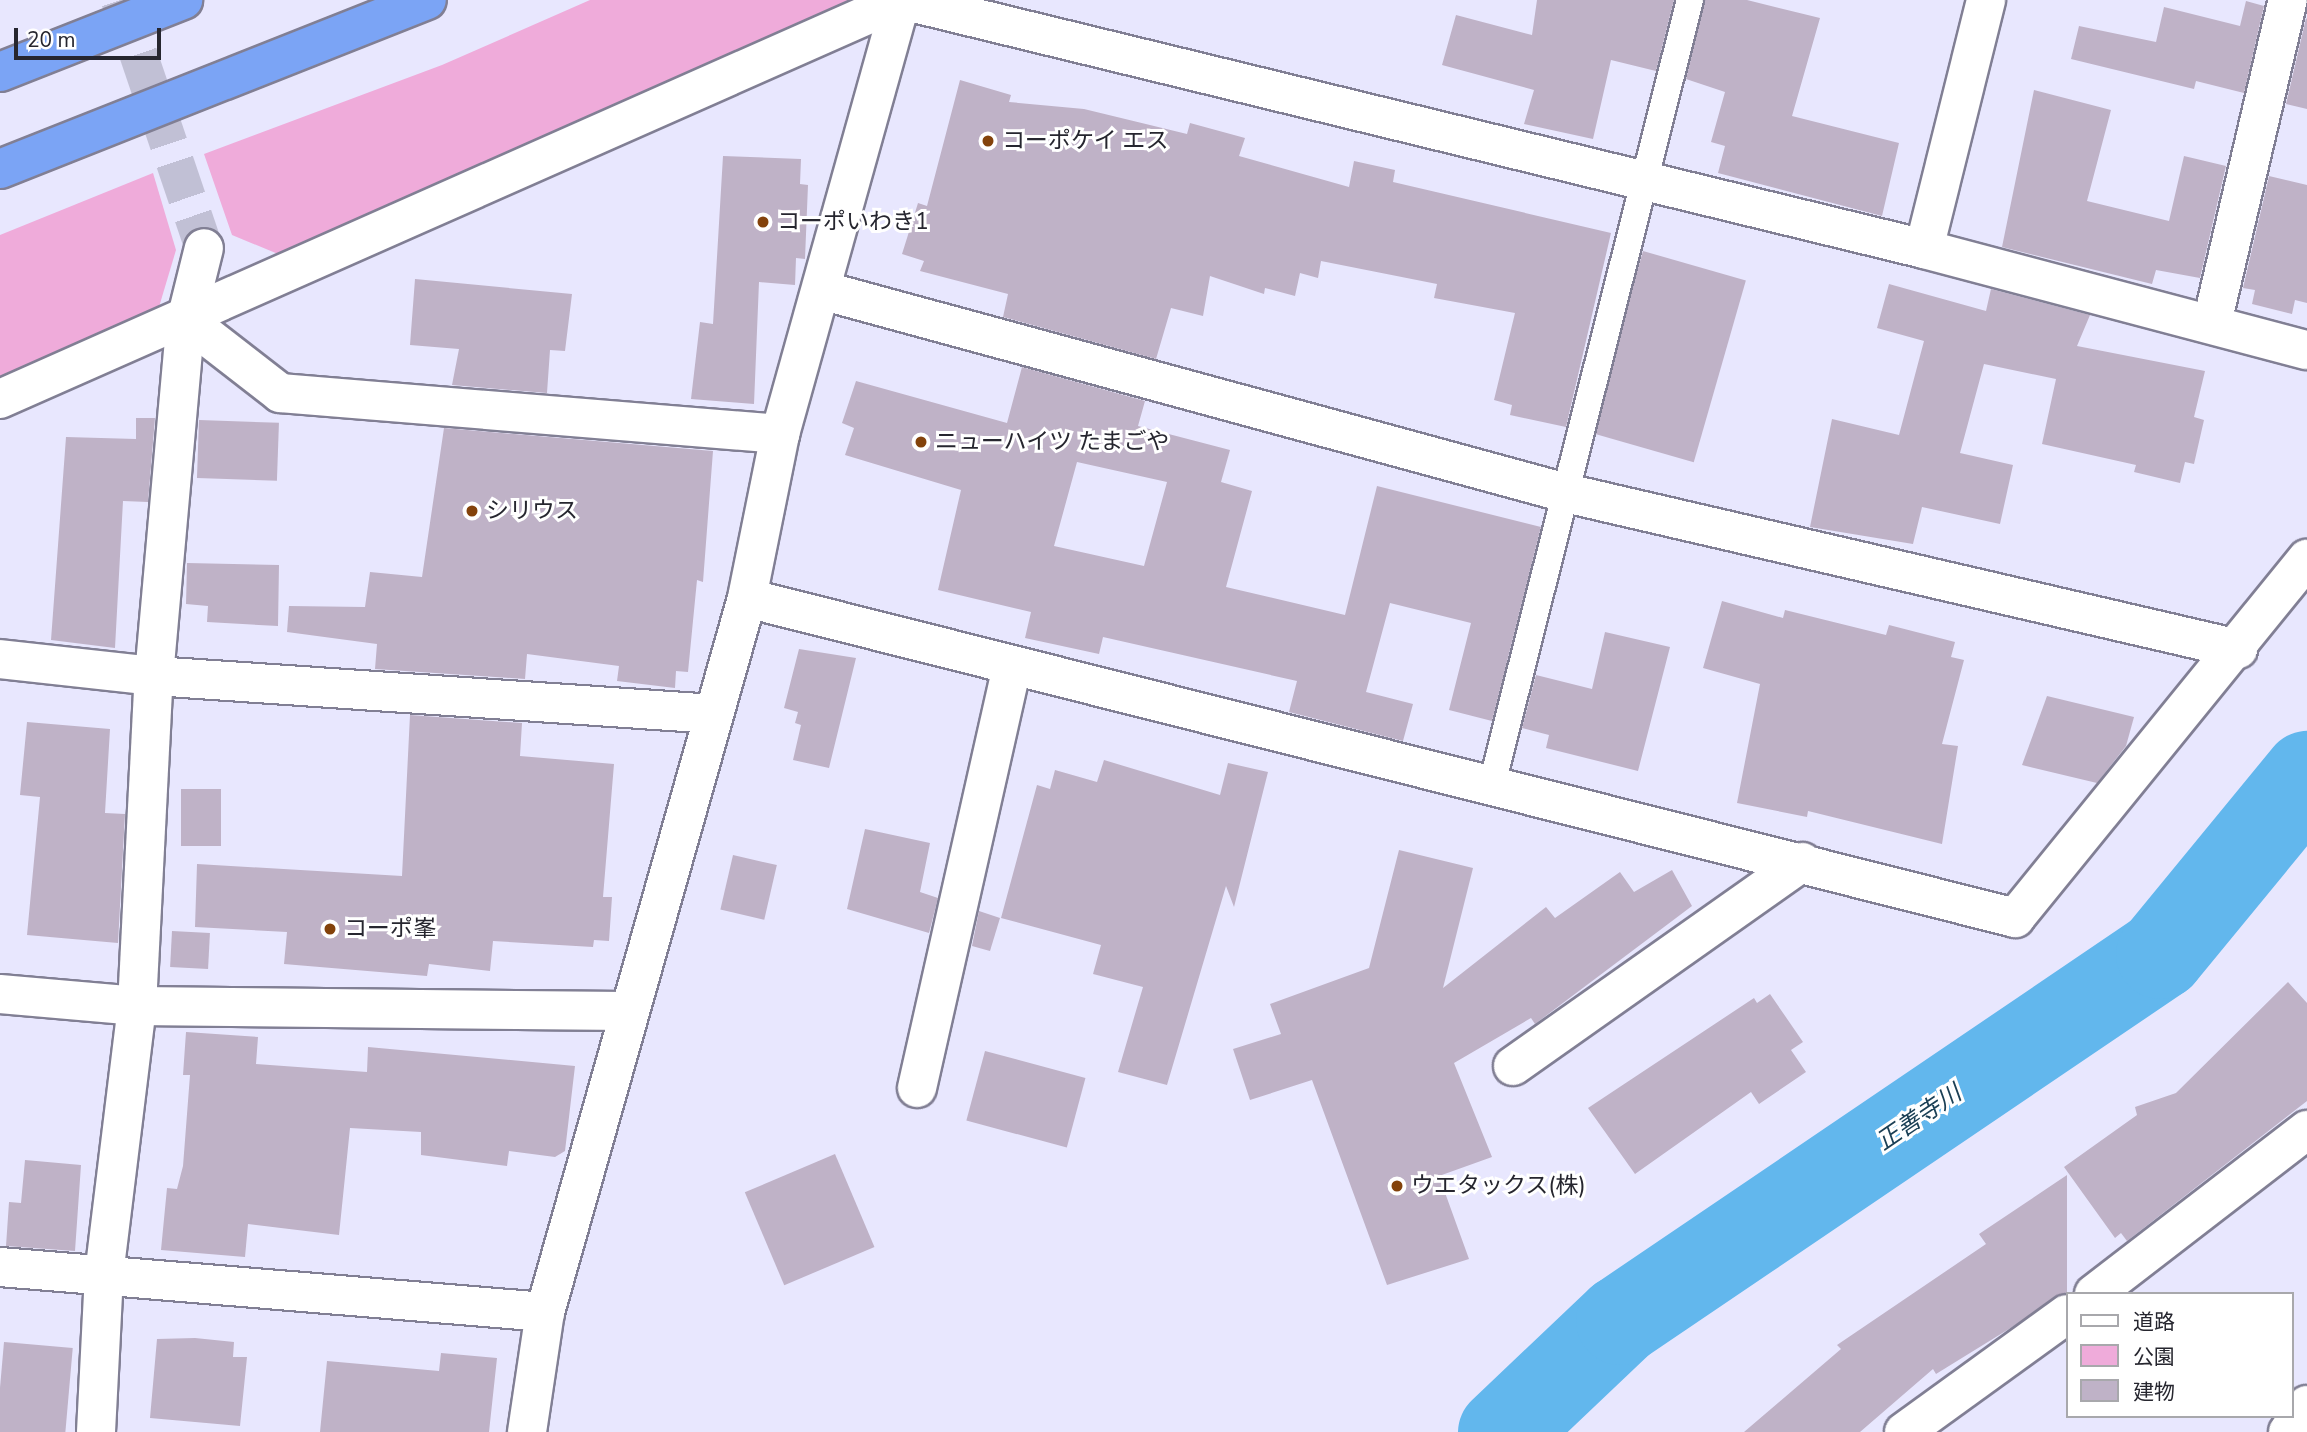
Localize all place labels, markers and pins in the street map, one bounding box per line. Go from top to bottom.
place label: コーポケイ エス [1002,127,1169,155]
marker: コーポケイ エス [980,133,996,149]
place label: コーポいわき1 [777,208,929,236]
marker: コーポいわき1 [755,214,771,230]
place label: ニューハイツ たまごや [935,428,1171,456]
marker: ニューハイツ たまごや [913,434,929,450]
place label: シリウス [486,497,578,525]
marker: シリウス [464,503,480,519]
place label: コーポ峯 [344,915,436,943]
marker: コーポ峯 [322,921,338,937]
place label: ウエタックス(株) [1411,1172,1587,1200]
marker: ウエタックス(株) [1389,1178,1405,1194]

